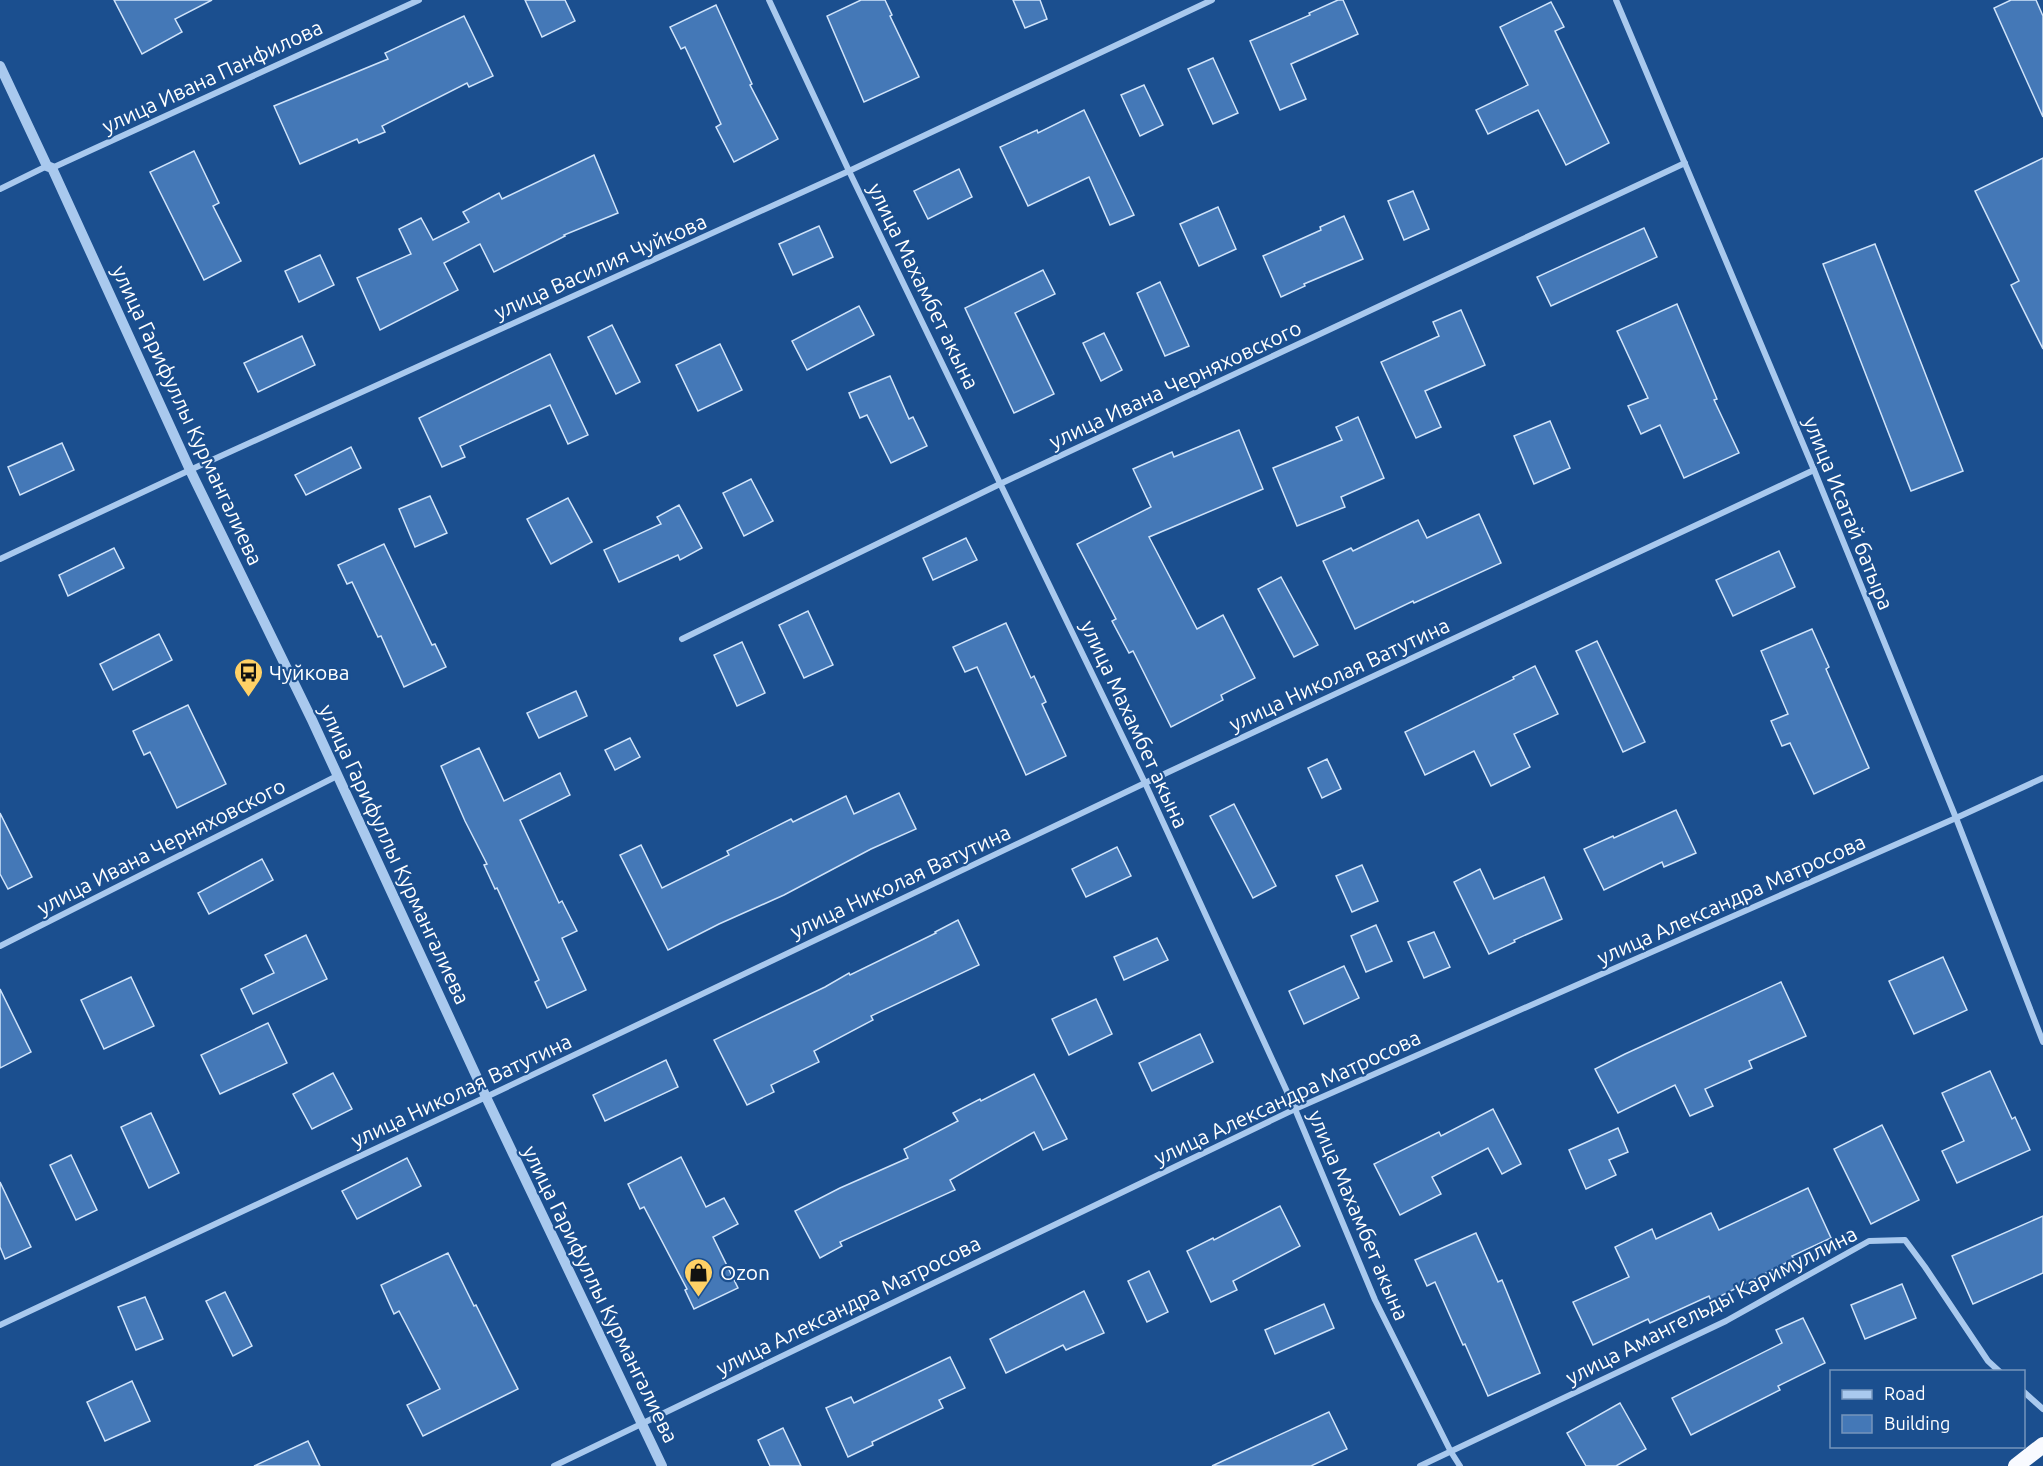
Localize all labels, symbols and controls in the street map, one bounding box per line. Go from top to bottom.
street label: улица Ивана Панфилова [98,14,326,138]
street label: улица Махамбет акына [864,179,984,393]
street label: улица Василия Чуйкова [490,208,710,324]
street label: улица Гарифуллы Курмангалиева [108,261,268,569]
street label: улица Ивана Черняховского [1045,315,1305,453]
street label: улица Исатай батыра [1799,413,1899,613]
street label: улица Николая Ватутина [1225,612,1453,736]
street label: улица Махамбет акына [1076,616,1194,832]
bus stop icon: Чуйкова [232,656,264,698]
place label: Чуйкова [269,660,350,684]
street label: улица Гарифуллы Курмангалиева [315,700,475,1008]
street label: улица Ивана Черняховского [33,773,289,919]
street label: улица Николая Ватутина [786,819,1014,943]
street label: улица Александра Матросова [1593,829,1869,969]
street label: улица Александра Матросова [1150,1025,1424,1169]
street label: улица Николая Ватутина [347,1028,575,1152]
street label: улица Махамбет акына [1304,1106,1414,1324]
street label: улица Гарифуллы Курмангалиева [518,1141,684,1447]
street label: улица Амангельды Каримуллина [1561,1221,1861,1389]
street label: улица Александра Матросова [712,1230,984,1380]
shop icon: Ozon [683,1256,715,1298]
place label: Ozon [720,1260,770,1284]
legend [1830,1370,2025,1448]
text: Road [1884,1383,1926,1403]
text: Building [1884,1413,1950,1433]

